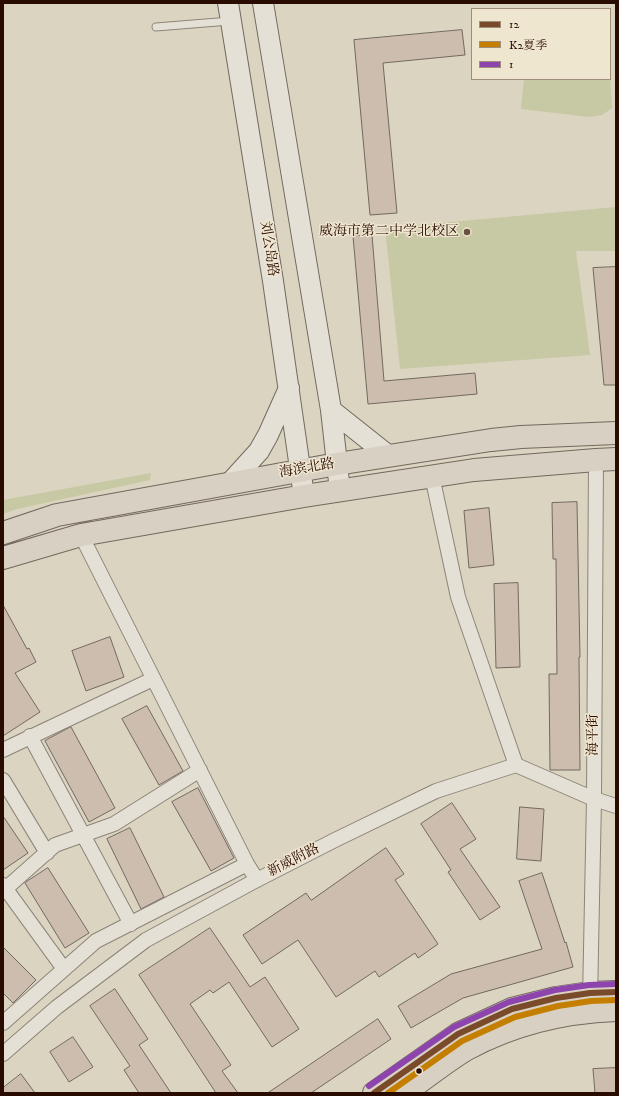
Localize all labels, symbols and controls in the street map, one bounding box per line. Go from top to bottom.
legend [471,8,611,80]
text: 12 [509,17,519,32]
text: K2夏季 [509,38,547,53]
text: 1 [509,57,513,72]
street label: 刘公岛路 [255,220,281,278]
place label: 威海市第二中学北校区 [319,224,459,240]
marker: 威海市第二中学北校区 [462,227,472,237]
street label: 海滨北路 [278,456,336,482]
street label: 海平街 [586,714,602,756]
street label: 新威附路 [265,841,323,881]
unlabelled marker [414,1066,424,1076]

